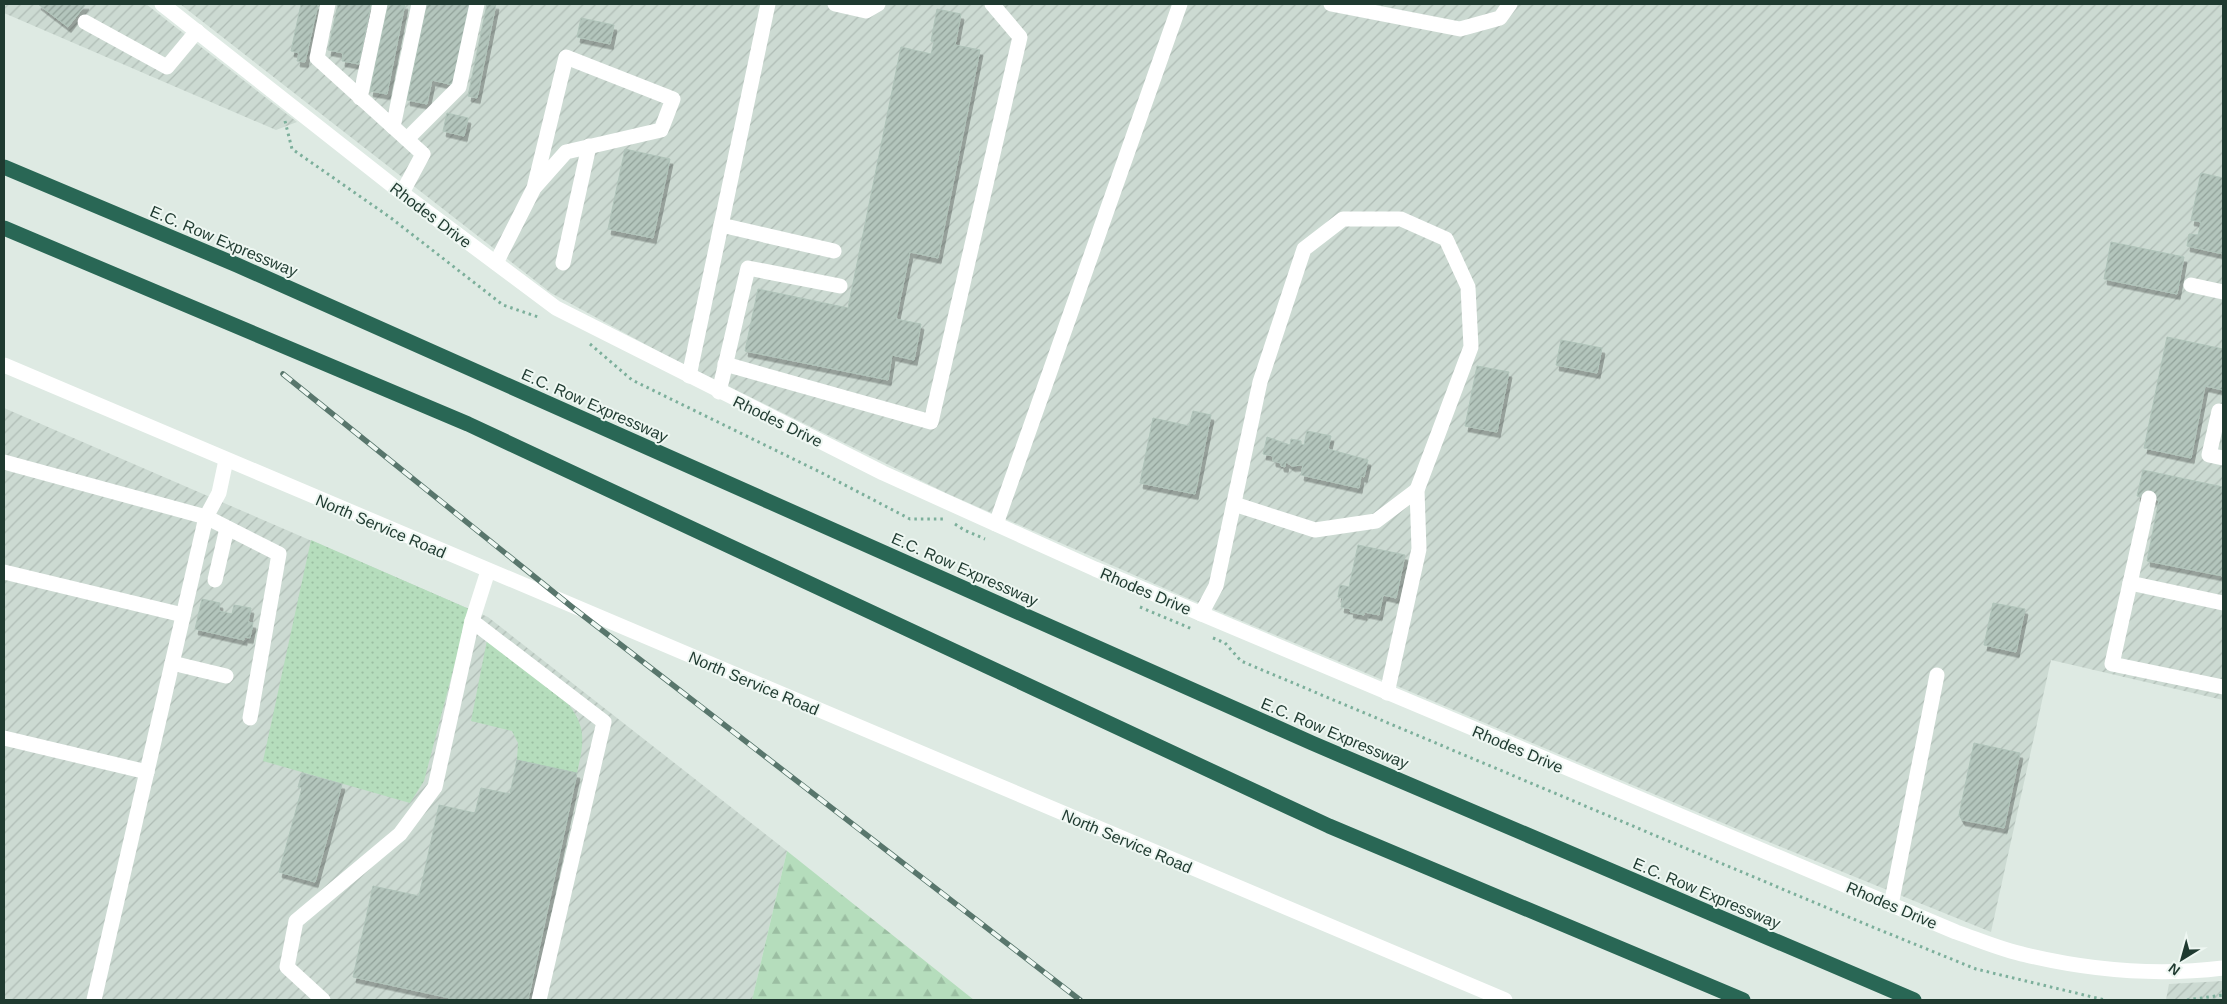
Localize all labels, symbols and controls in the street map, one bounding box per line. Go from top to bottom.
street label: Rhodes Drive [387,179,475,251]
street label: E.C. Row Expressway [148,203,300,280]
street label: E.C. Row Expressway [519,366,671,445]
street label: Rhodes Drive [730,393,825,450]
street label: North Service Road [313,491,448,562]
street label: E.C. Row Expressway [889,530,1041,609]
street label: Rhodes Drive [1098,565,1194,618]
street label: North Service Road [686,648,821,719]
street label: E.C. Row Expressway [1259,695,1411,772]
street label: Rhodes Drive [1470,723,1566,776]
street label: North Service Road [1059,806,1194,877]
street label: E.C. Row Expressway [1631,855,1783,932]
street label: Rhodes Drive [1844,879,1940,932]
north arrow [2157,934,2207,984]
text: N [2165,960,2183,979]

